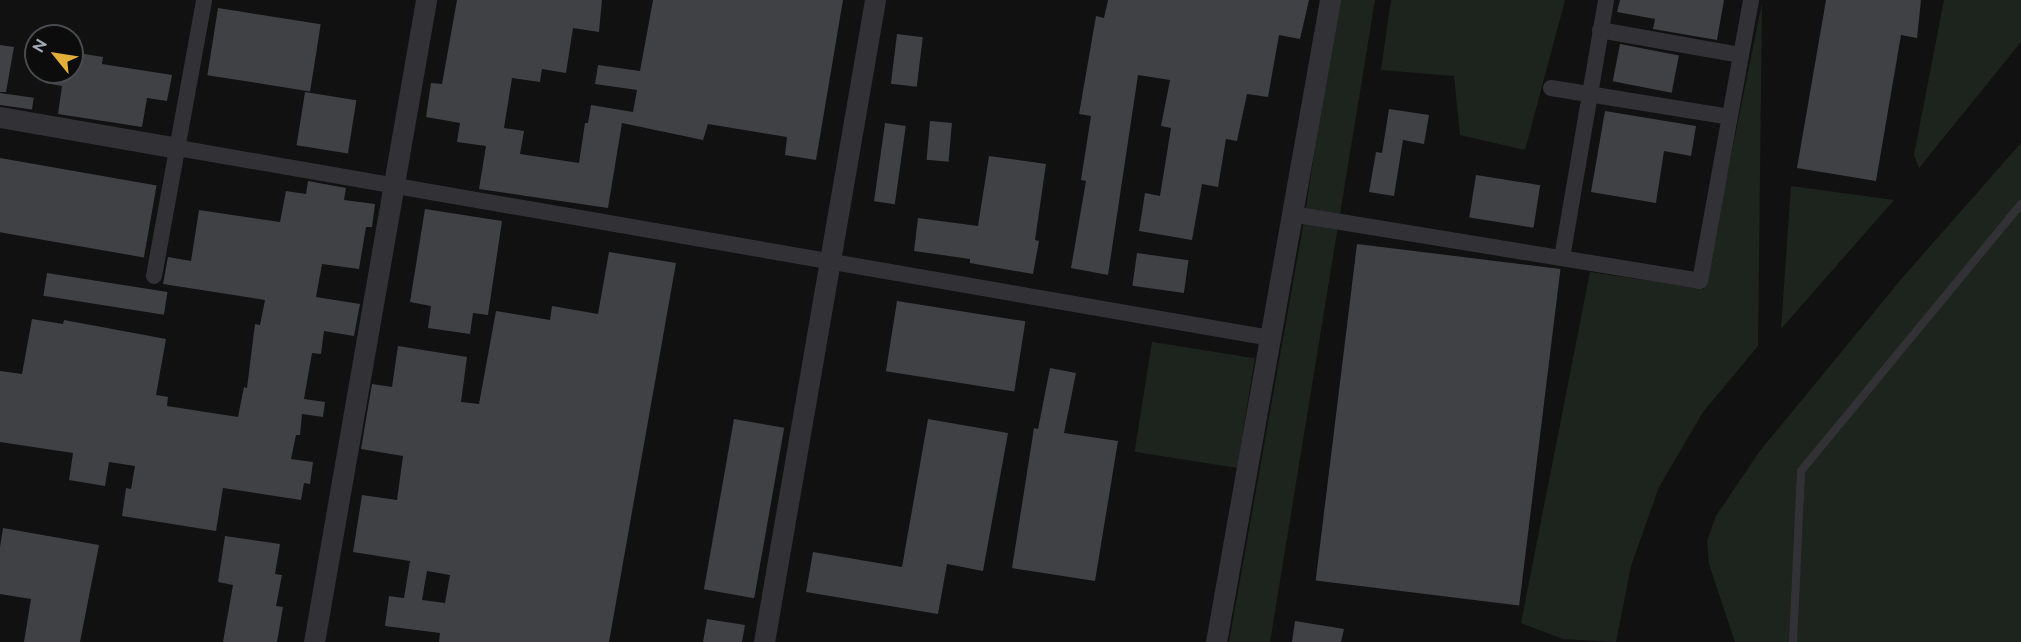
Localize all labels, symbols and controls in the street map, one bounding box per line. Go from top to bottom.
north arrow [24,24,84,84]
text: N [28,36,51,56]

